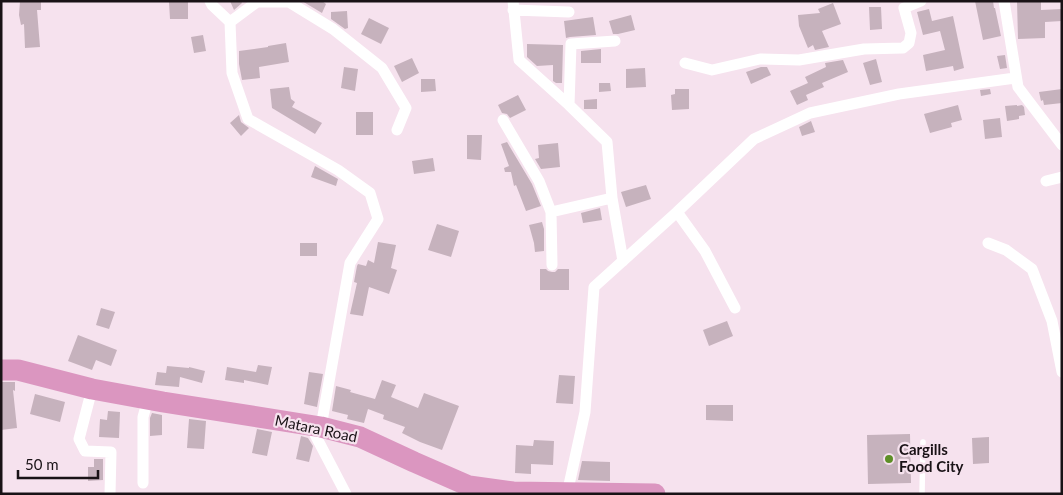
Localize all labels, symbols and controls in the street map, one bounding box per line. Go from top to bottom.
street label: Matara Road [273,411,359,446]
place label: Cargills Food City [899,440,964,475]
scale bar [18,448,98,480]
marker: Cargills Food City [883,453,895,465]
text: 50 m [25,455,59,473]

